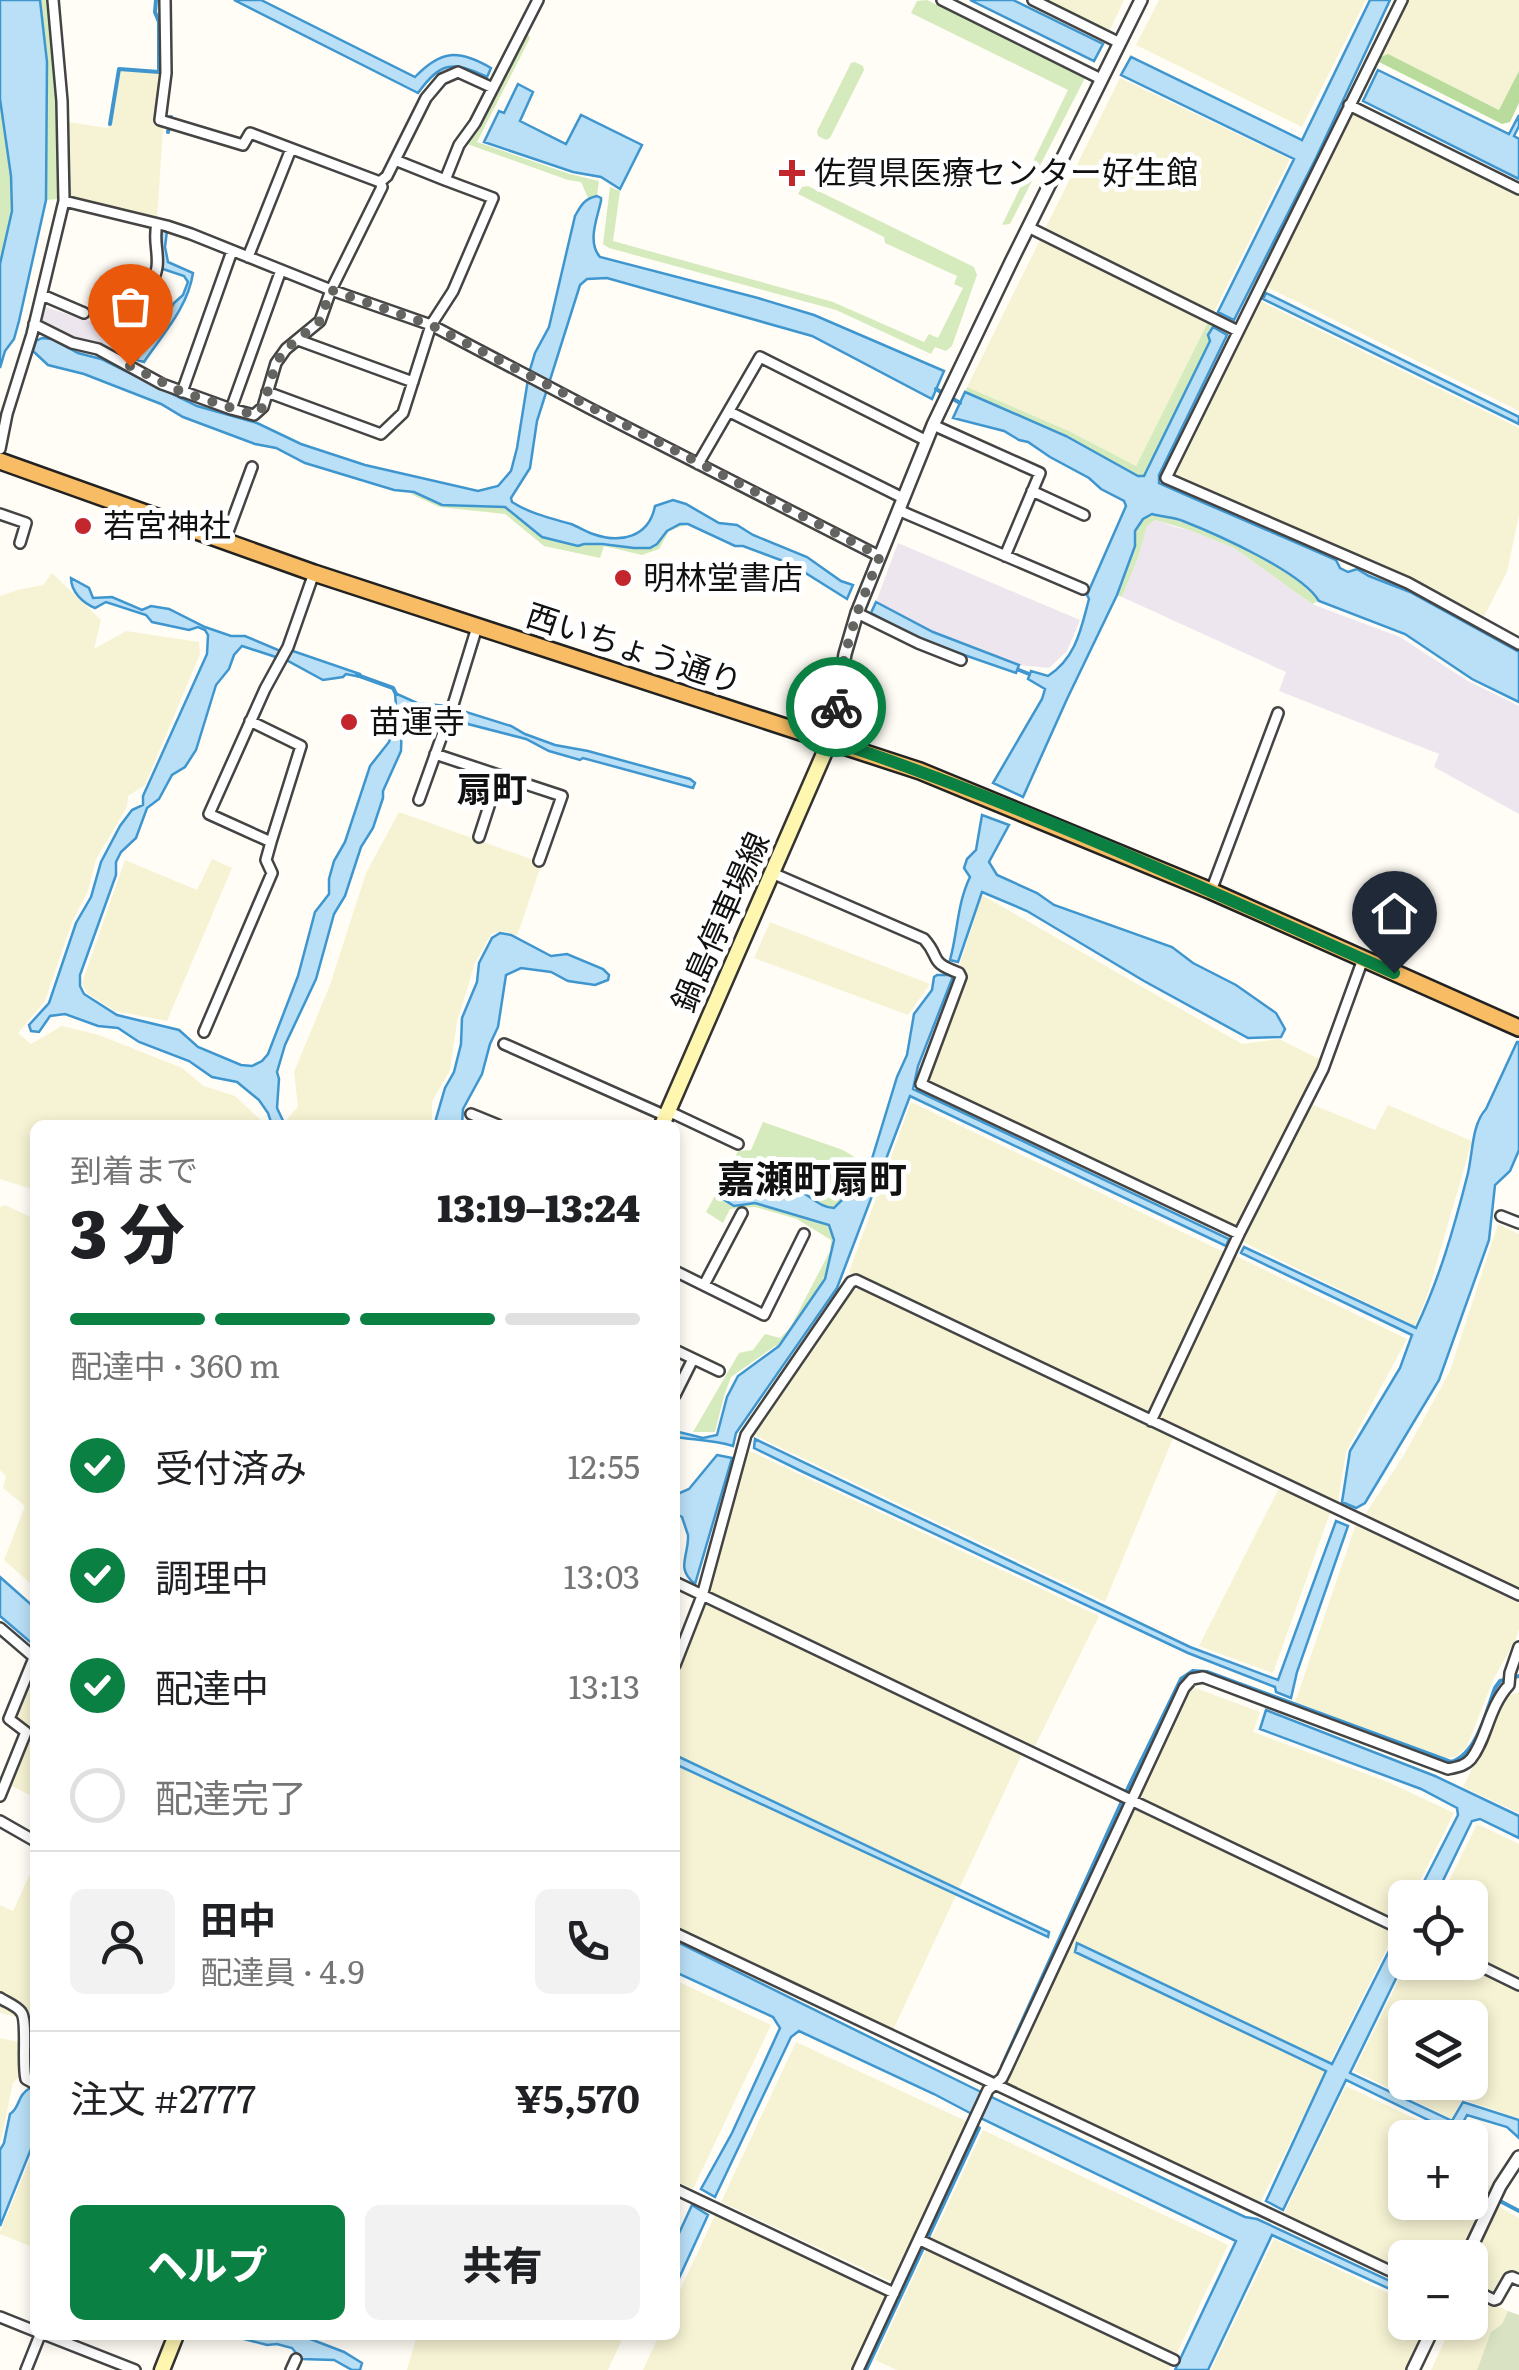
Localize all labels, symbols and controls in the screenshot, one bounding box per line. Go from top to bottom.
place label: 佐賀県医療センター好生館 [814,146,1198,194]
marker: 佐賀県医療センター好生館 [779,160,805,186]
pin [88,264,173,367]
icon: bag [103,279,158,334]
place label: 若宮神社 [103,499,231,547]
marker: 若宮神社 [72,515,94,537]
place label: 明林堂書店 [643,551,803,599]
marker: 明林堂書店 [612,567,634,589]
street label: 西いちょう通り [521,589,749,704]
courier [786,657,886,757]
icon: bike [809,680,864,735]
place label: 苗運寺 [369,695,465,743]
marker: 苗運寺 [338,711,360,733]
district label: 扇町 [457,761,527,813]
street label: 鍋島停車場線 [657,823,779,1018]
pin [1352,871,1437,974]
icon: home [1367,886,1422,941]
text: 到着まで [70,1144,198,1192]
district label: 嘉瀬町扇町 [717,1148,907,1205]
text: 13:19–13:24 [437,1177,640,1234]
text: 3 分 [70,1181,185,1278]
text: 配達中 · 360 m [70,1340,280,1388]
text: 受付済み [155,1437,307,1494]
icon: check [70,1438,125,1493]
text: 12:55 [568,1441,640,1489]
text: 調理中 [155,1547,269,1604]
icon: check [70,1548,125,1603]
text: 13:03 [564,1551,640,1599]
text: 配達中 [155,1657,269,1714]
icon: check [70,1658,125,1713]
text: 13:13 [569,1661,640,1709]
text: 配達完了 [155,1767,307,1824]
map controls [1388,1880,1488,2340]
button: locate [1388,1880,1488,1980]
button: person [70,1889,175,1994]
text: 田中 [200,1889,276,1946]
button: phone [535,1889,640,1994]
text: 配達員 · 4.9 [200,1946,364,1994]
button: layers [1388,2000,1488,2100]
text: 注文 #2777 [70,2068,256,2125]
text: ¥5,570 [515,2068,640,2125]
button: + [1388,2120,1488,2220]
button: ヘルプ [70,2205,345,2320]
button: 共有 [365,2205,640,2320]
button: − [1388,2240,1488,2340]

